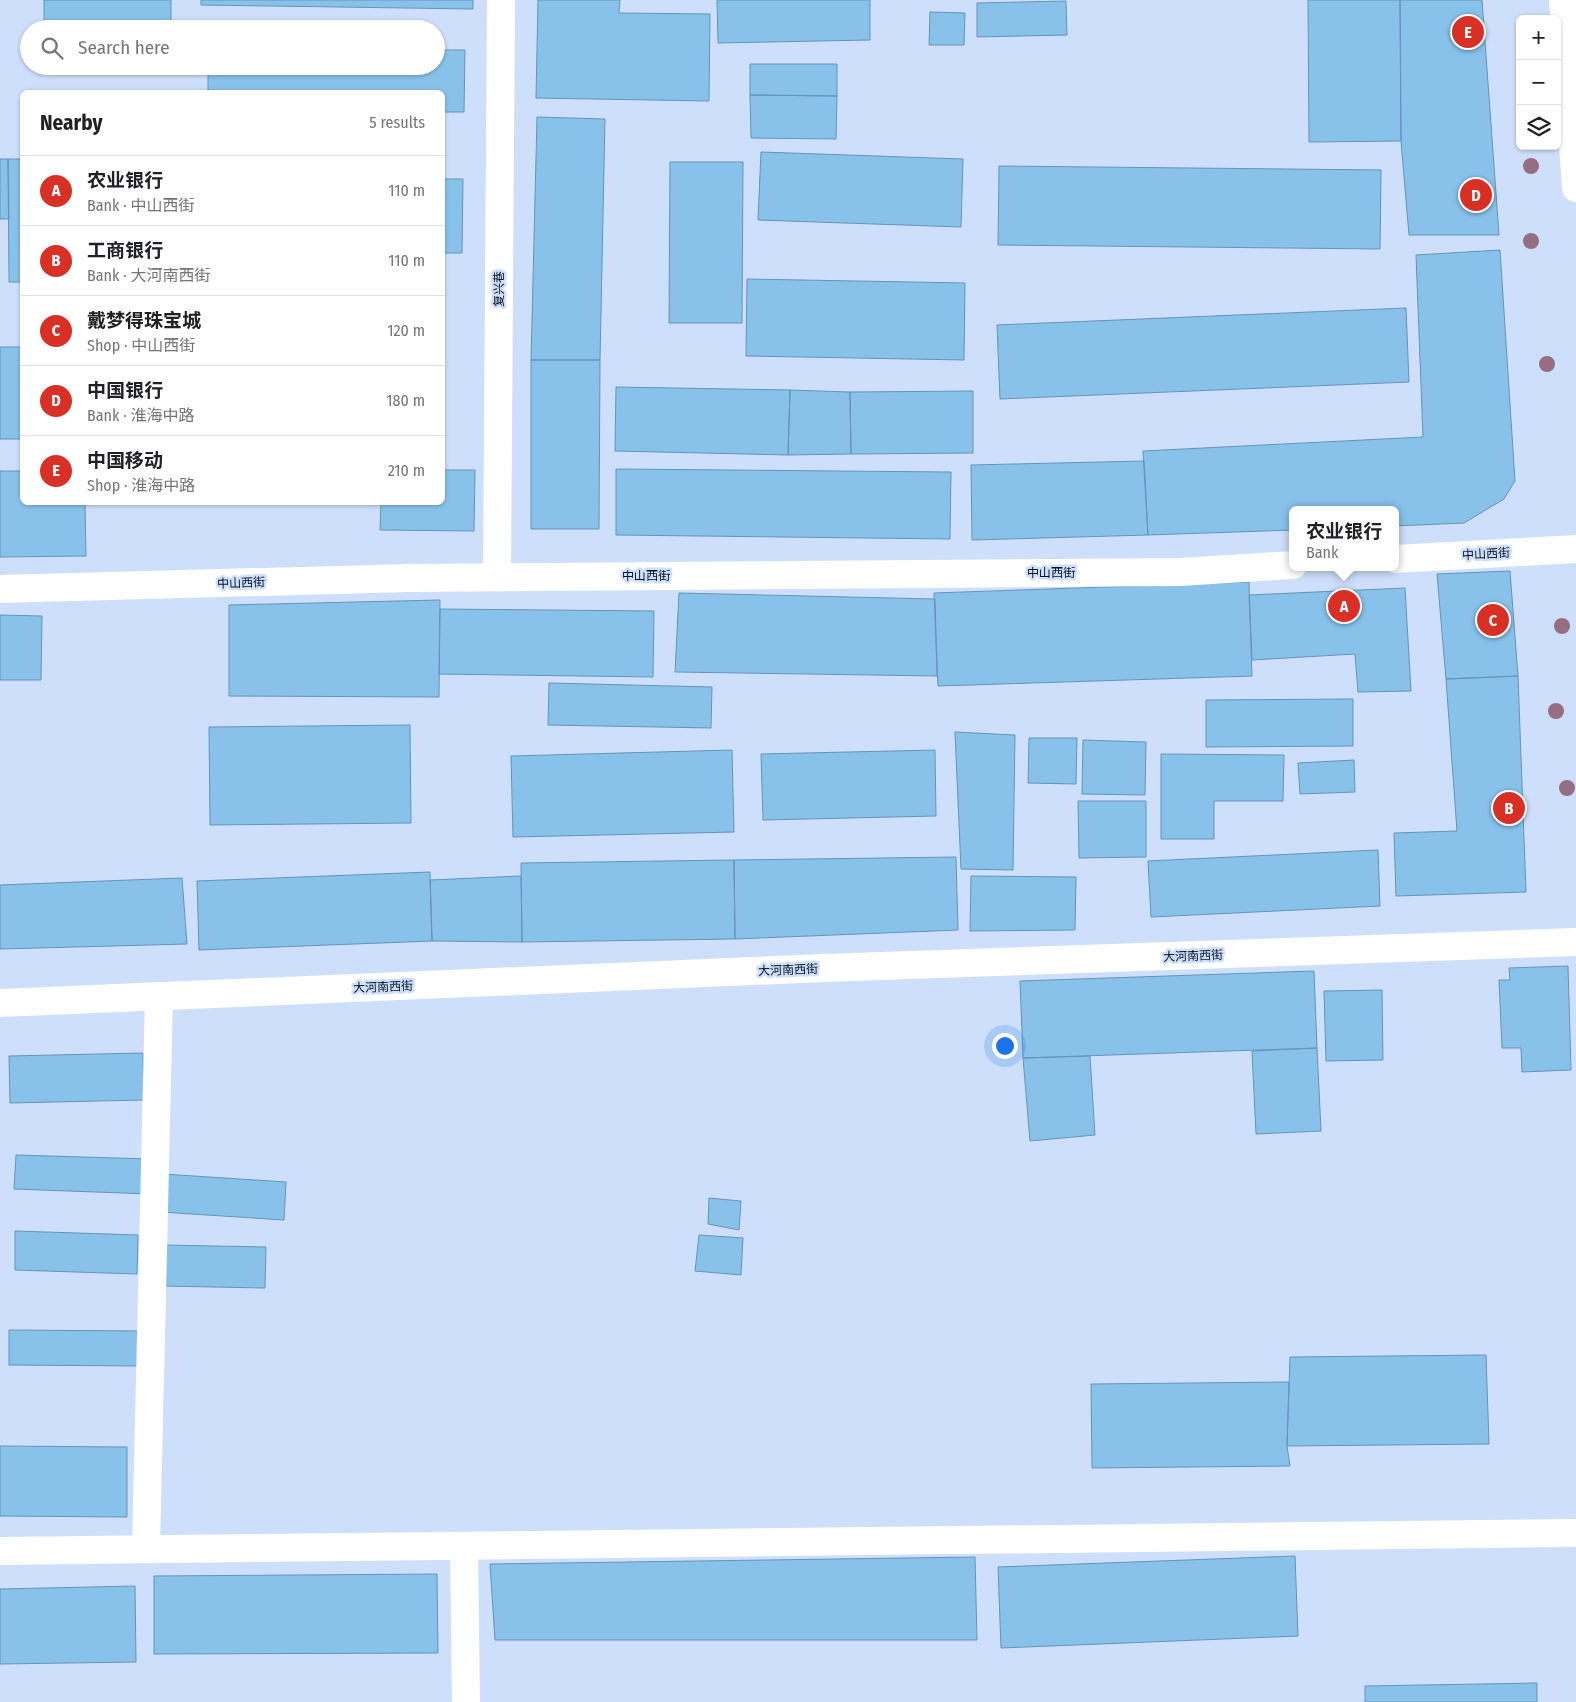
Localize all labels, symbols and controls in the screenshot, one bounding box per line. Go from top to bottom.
pin: E [1452,13,1484,51]
map controls [1516,15,1561,150]
button: + [1516,15,1561,60]
search box [20,20,445,75]
icon: search [38,34,66,62]
text: Search here [78,36,170,59]
button: − [1516,60,1561,105]
button: layers [1516,105,1561,150]
text: Nearby [40,110,102,136]
text: 5 results [369,113,425,132]
text: 农业银行 [87,169,163,192]
pin: D [1460,176,1492,214]
text: A [52,181,60,200]
text: 110 m [388,181,425,200]
text: Bank · 中山西街 [87,196,194,215]
text: 工商银行 [87,239,163,262]
text: B [52,251,60,270]
text: 110 m [388,251,425,270]
text: Bank · 大河南西街 [87,266,210,285]
street label: 复兴巷 [492,271,506,307]
text: 戴梦得珠宝城 [87,309,201,332]
text: C [52,321,60,340]
text: 120 m [387,321,425,340]
text: Shop · 中山西街 [87,336,195,355]
text: 中国银行 [87,379,163,402]
text: D [51,391,61,410]
text: 180 m [386,391,425,410]
text: Bank · 淮海中路 [87,406,194,425]
text: 中国移动 [87,449,163,472]
text: E [52,461,60,480]
text: 210 m [388,461,425,480]
text: Shop · 淮海中路 [87,476,195,495]
popup [1289,506,1399,571]
text: 农业银行 [1306,520,1382,543]
text: Bank [1306,543,1338,562]
street label: 中山西街 [1462,546,1510,562]
street label: 中山西街 [1027,566,1075,580]
street label: 中山西街 [622,569,670,583]
street label: 中山西街 [217,575,265,591]
pin: A [1328,587,1360,625]
pin: C [1477,601,1509,639]
pin: B [1493,789,1525,827]
street label: 大河南西街 [1163,948,1223,964]
street label: 大河南西街 [758,962,818,978]
street label: 大河南西街 [353,979,413,995]
your location [992,1033,1018,1059]

